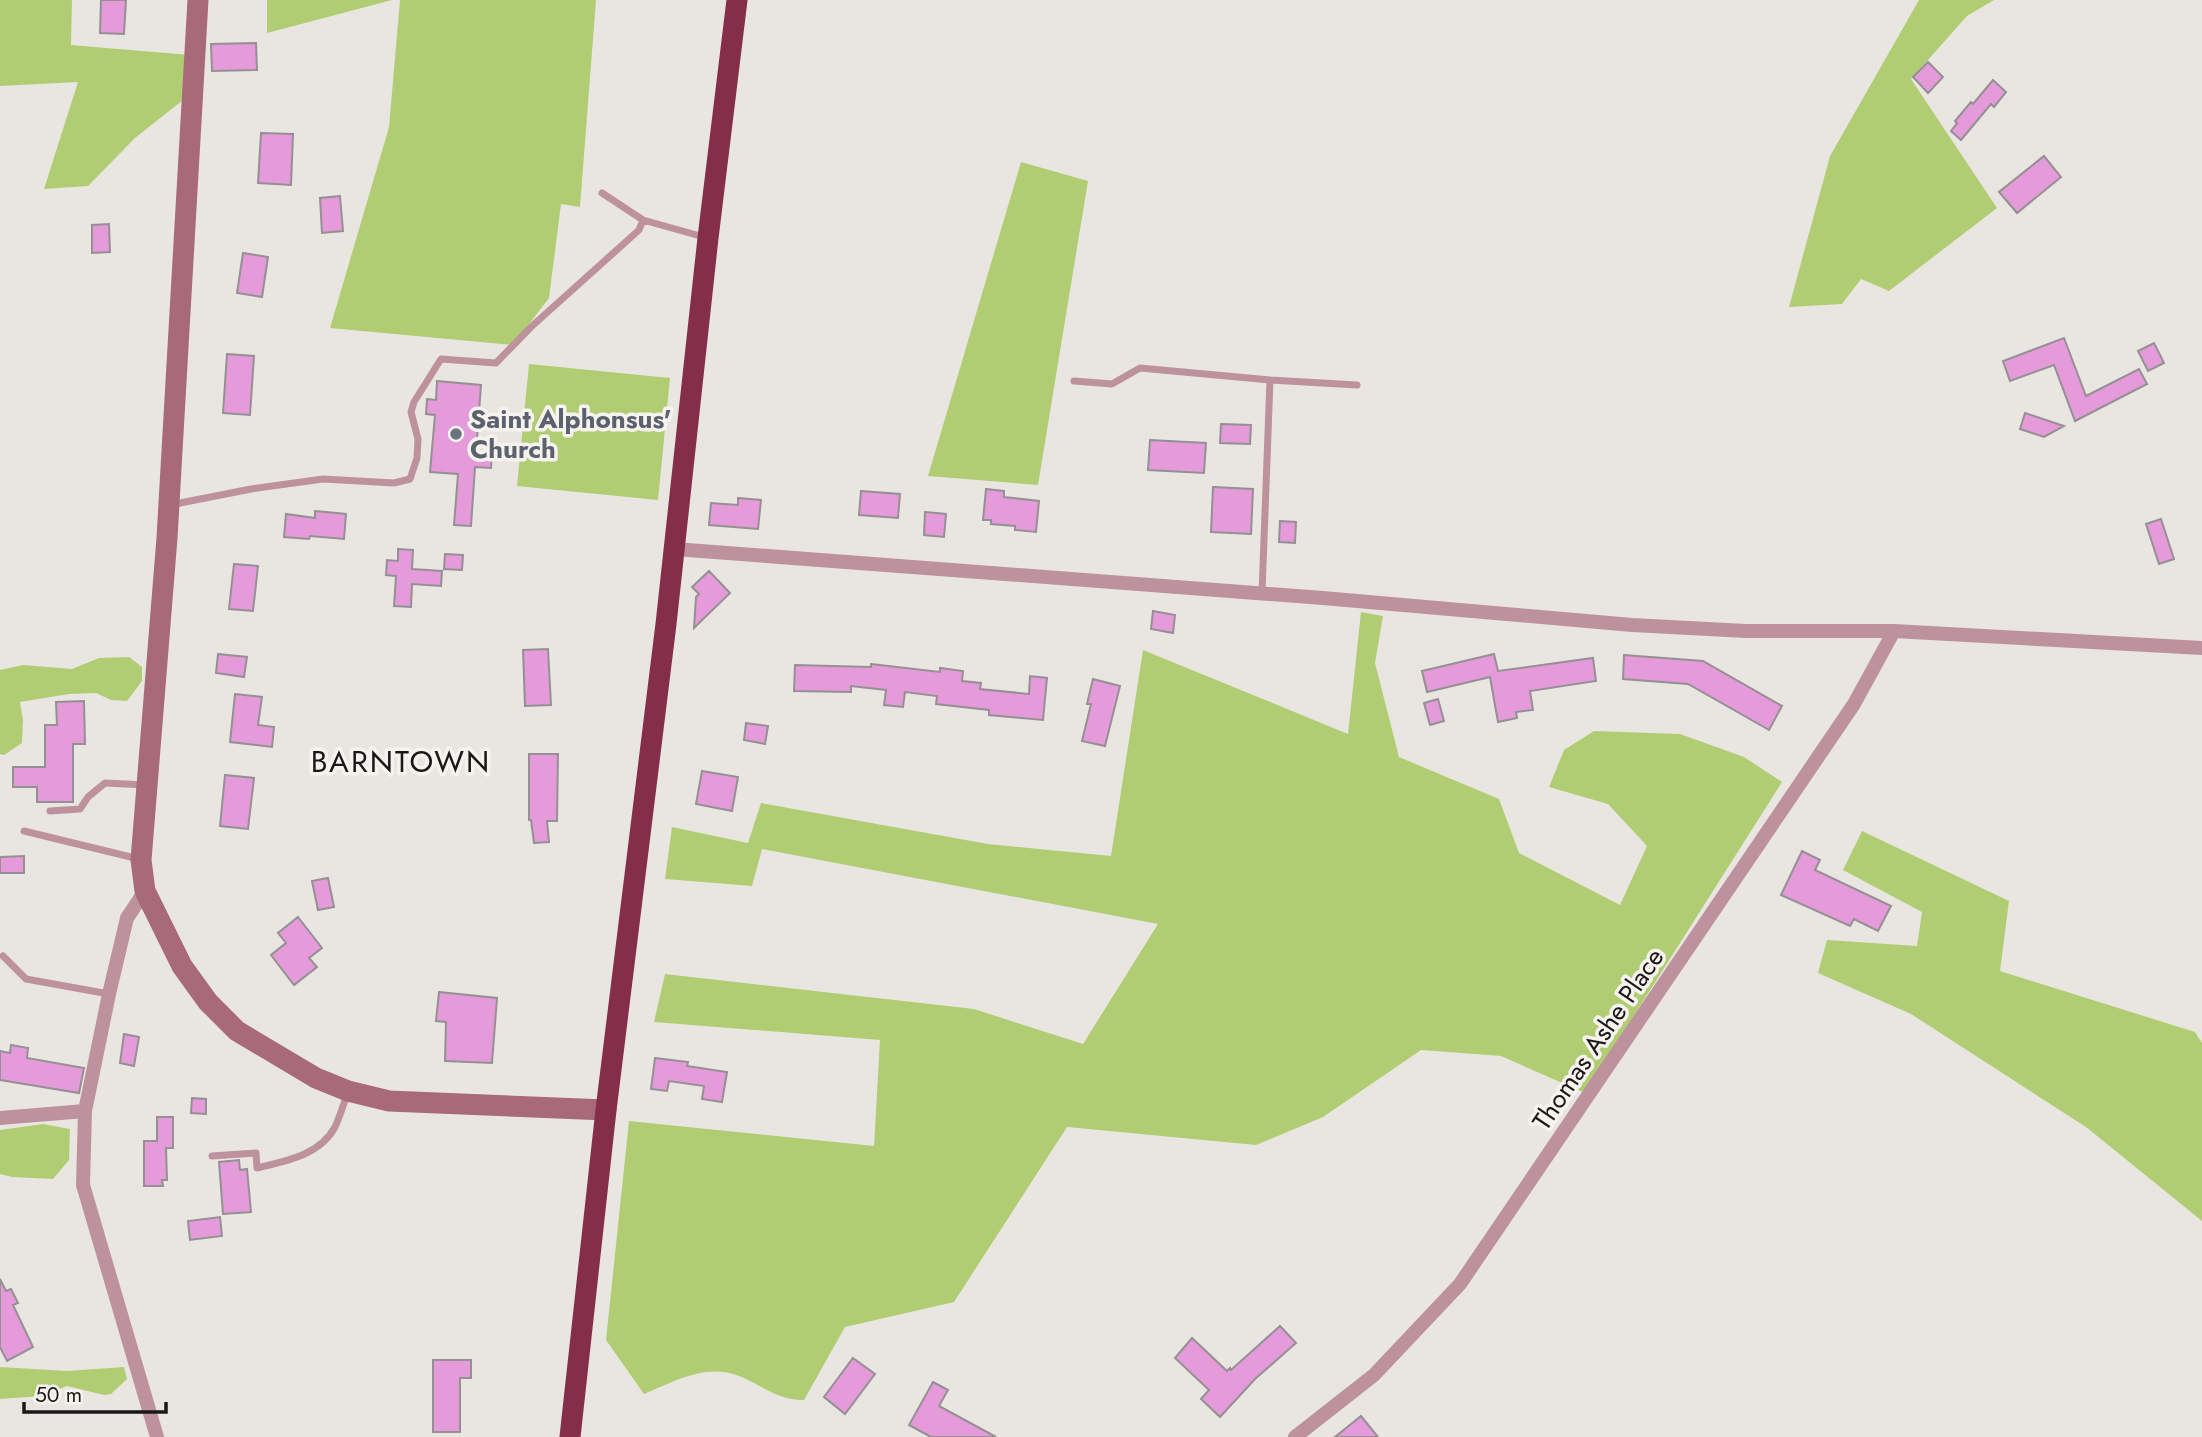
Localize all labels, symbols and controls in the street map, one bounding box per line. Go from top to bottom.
place label: Saint Alphonsus' Church [470,400,672,468]
marker: Saint Alphonsus' Church [448,426,464,442]
district label: BARNTOWN [311,740,491,783]
street label: Thomas Ashe Place [1523,940,1673,1138]
scale bar [24,1370,166,1414]
text: 50 m [35,1380,82,1410]

